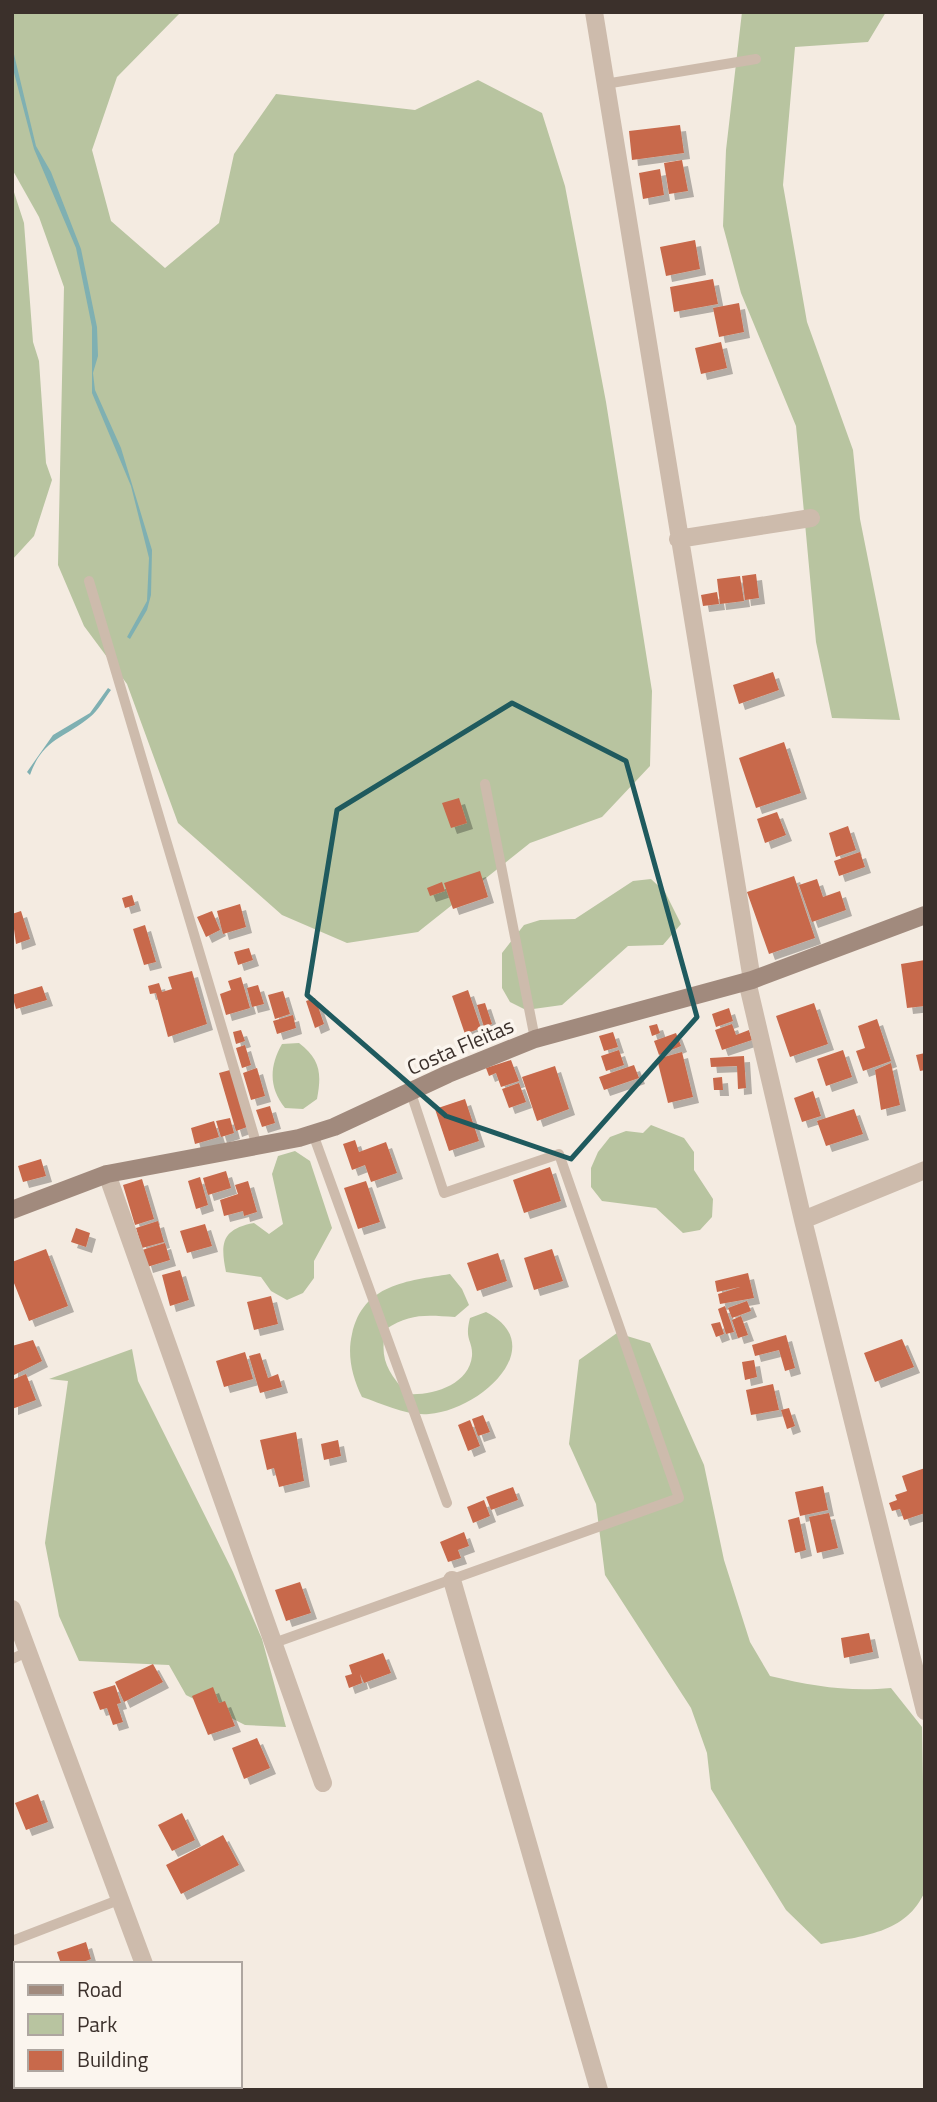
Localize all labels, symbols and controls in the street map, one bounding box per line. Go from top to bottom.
street label: Costa Fleitas [402,1009,518,1083]
legend [14,1962,242,2088]
text: Road [77,1973,122,2005]
text: Park [77,2008,117,2040]
text: Building [77,2043,149,2075]

